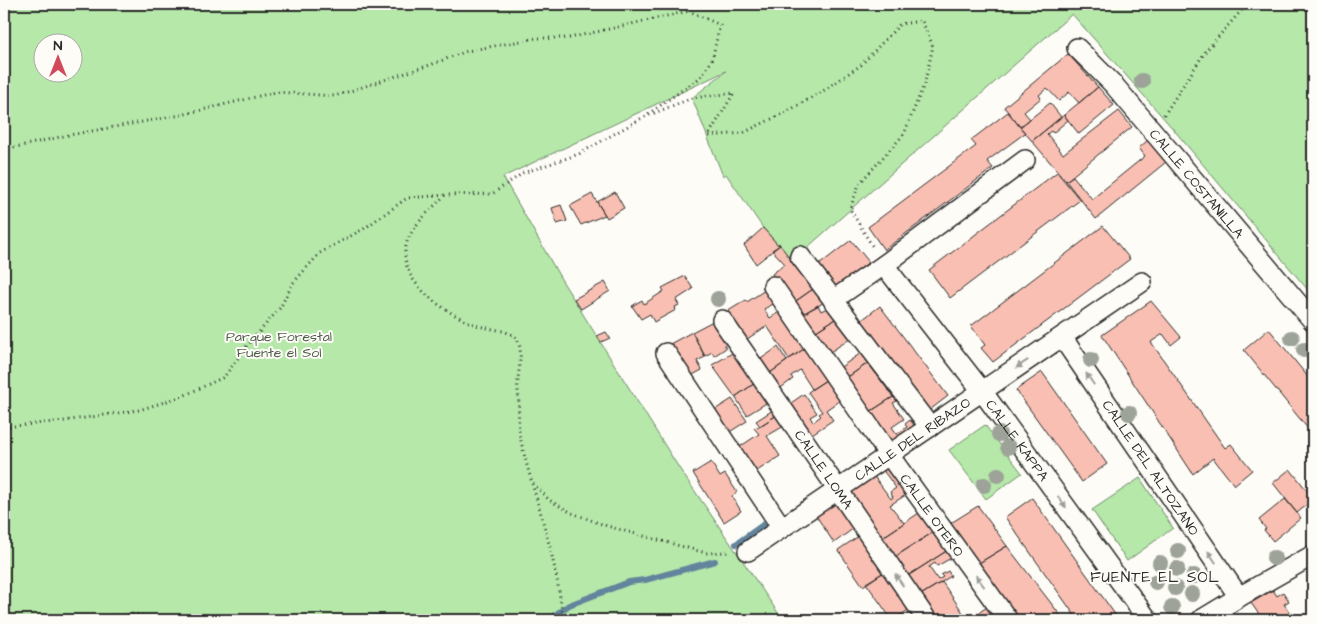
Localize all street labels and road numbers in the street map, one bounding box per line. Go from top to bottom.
street label: CALLE COSTANILLA [1144,125,1248,243]
street label: CALLE DEL RIBAZO [851,393,975,486]
street label: CALLE KAPPA [980,396,1053,486]
street label: CALLE DEL ALTOZANO [1097,396,1203,540]
street label: CALLE LOMA [789,426,857,514]
street label: CALLE OTERO [895,470,968,561]

